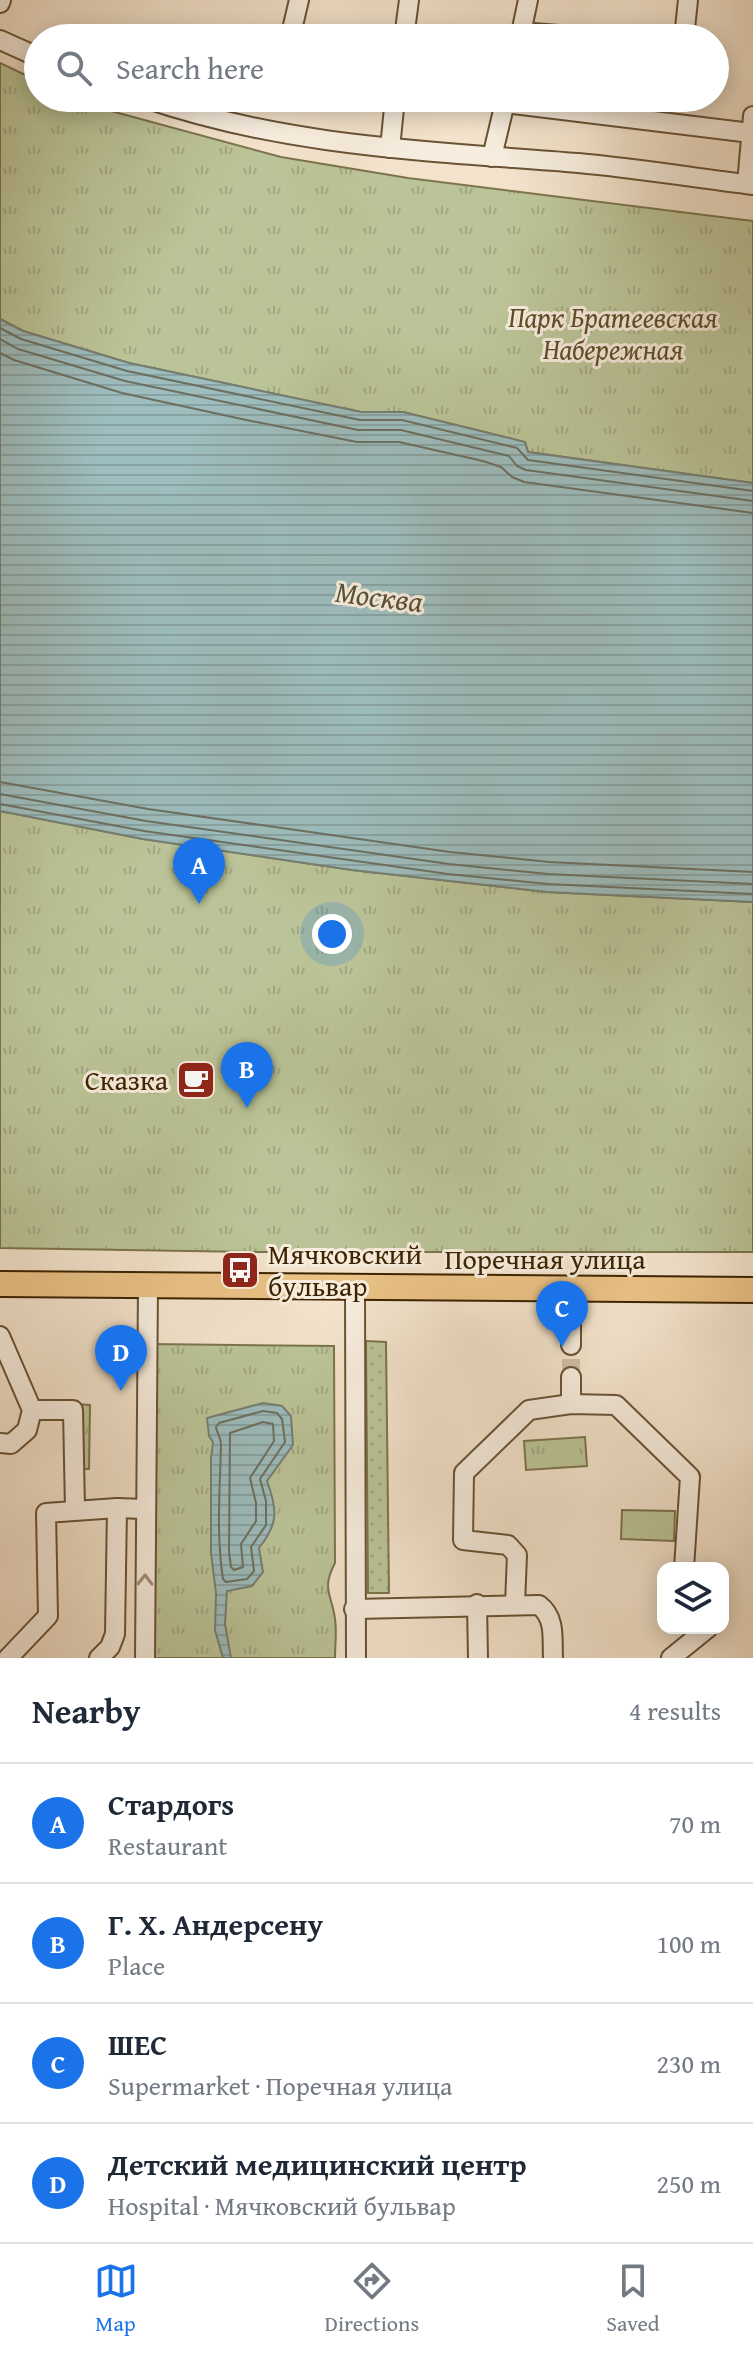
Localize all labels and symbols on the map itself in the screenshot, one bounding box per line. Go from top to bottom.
park label: Парк Братеевская Набережная [508,296,718,369]
water label: Москва [333,569,426,623]
pin: A [173,838,225,904]
your location [312,914,352,954]
pin: B [221,1042,273,1108]
place label: Сказка [85,1059,169,1100]
cafe icon: Сказка [175,1059,217,1101]
place label: Мячковский бульвар [268,1233,422,1306]
street label: Поречная улица [444,1238,646,1279]
bus stop icon: Мячковский бульвар [219,1249,261,1291]
pin: C [536,1281,588,1347]
pin: D [95,1325,147,1391]
one-way arrow [136,1573,153,1586]

